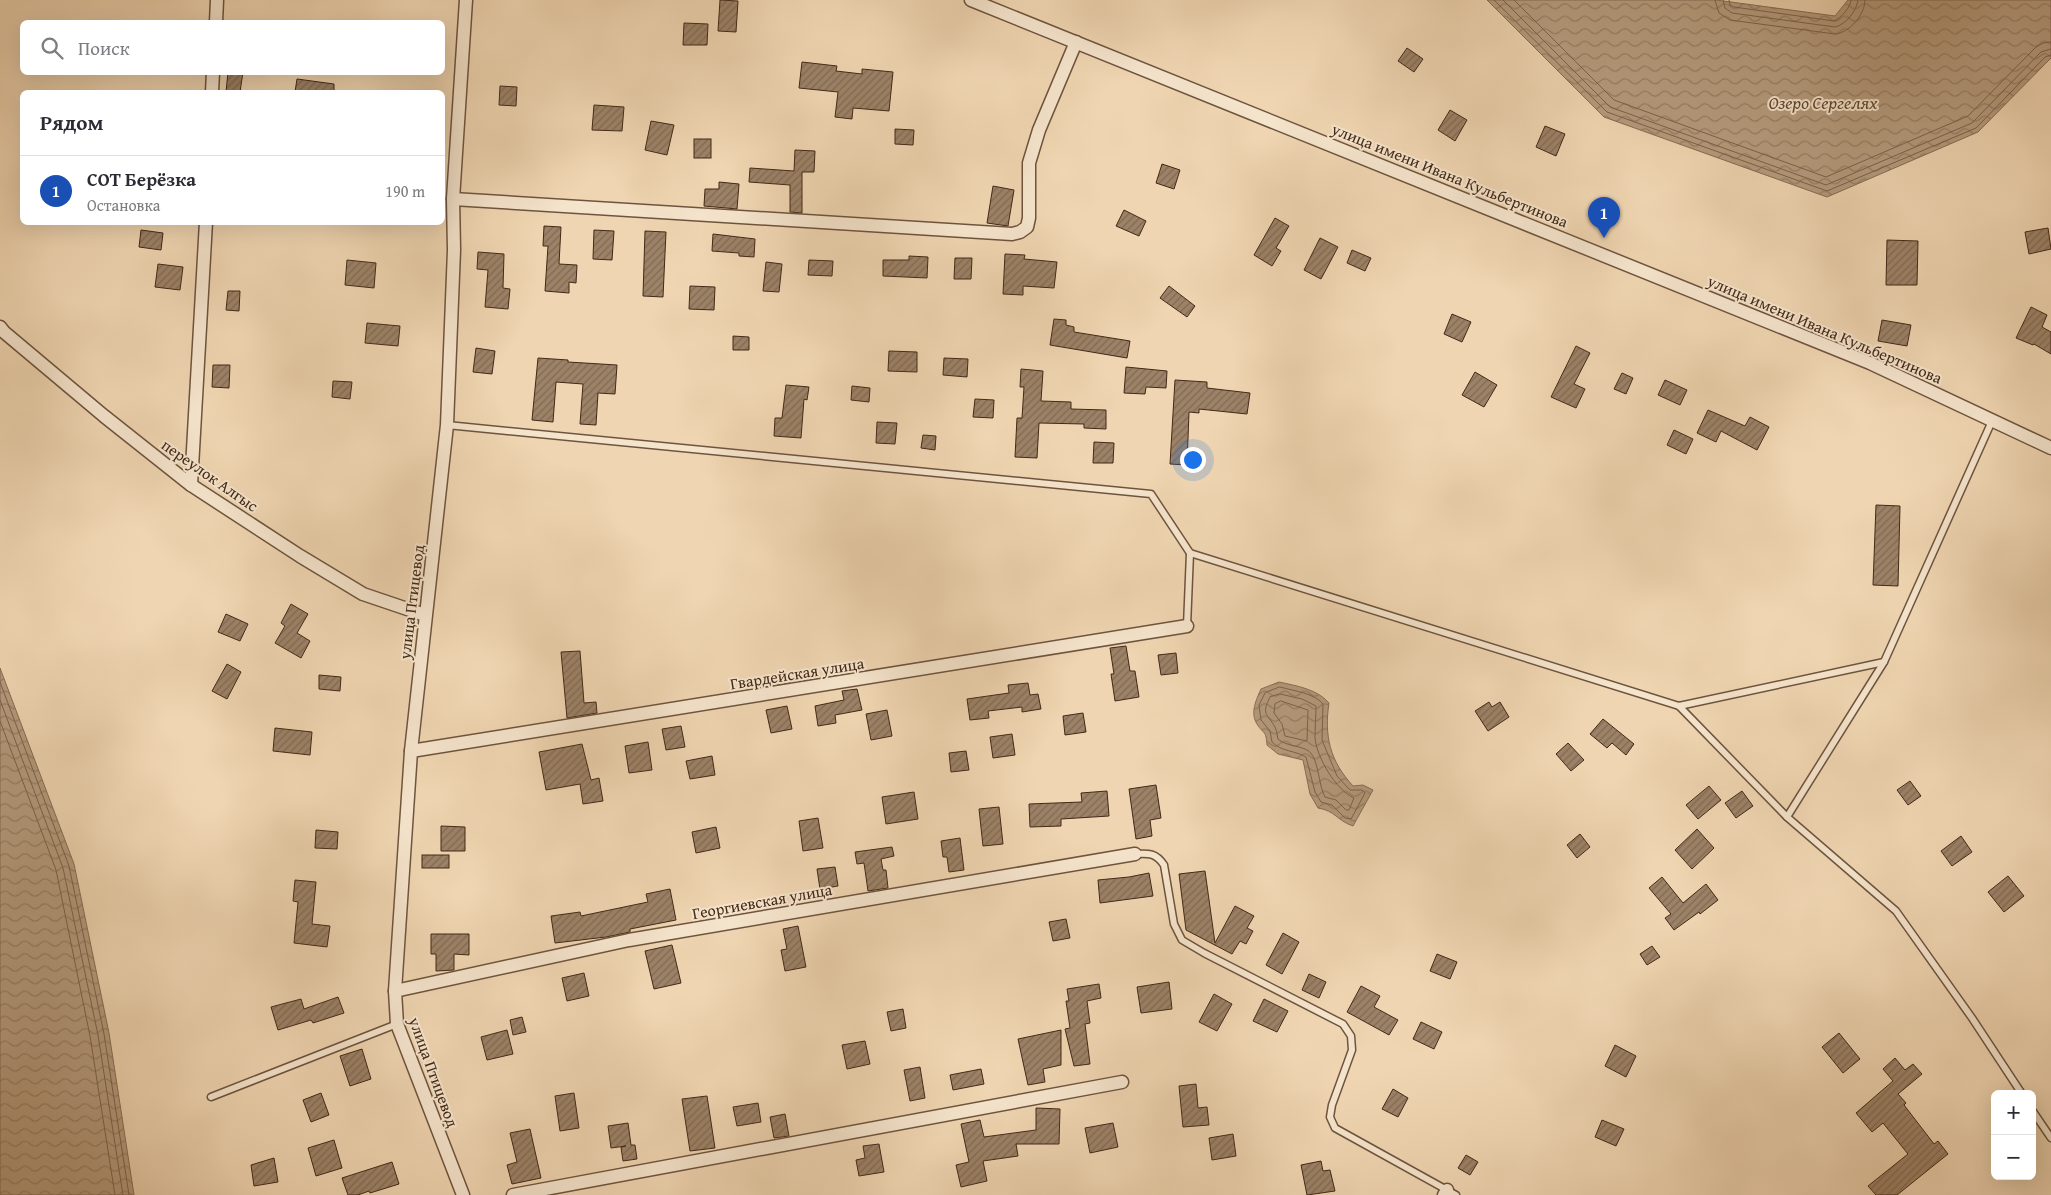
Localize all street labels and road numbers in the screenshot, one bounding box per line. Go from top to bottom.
street label: улица имени Ивана Кульбертинова [1327,116,1572,234]
street label: улица имени Ивана Кульбертинова [1703,268,1946,390]
street label: переулок Алгыс [157,433,263,517]
street label: улица Птицевод [392,543,430,662]
street label: Гвардейская улица [728,650,866,695]
street label: Георгиевская улица [690,877,834,925]
street label: улица Птицевод [403,1013,465,1131]

